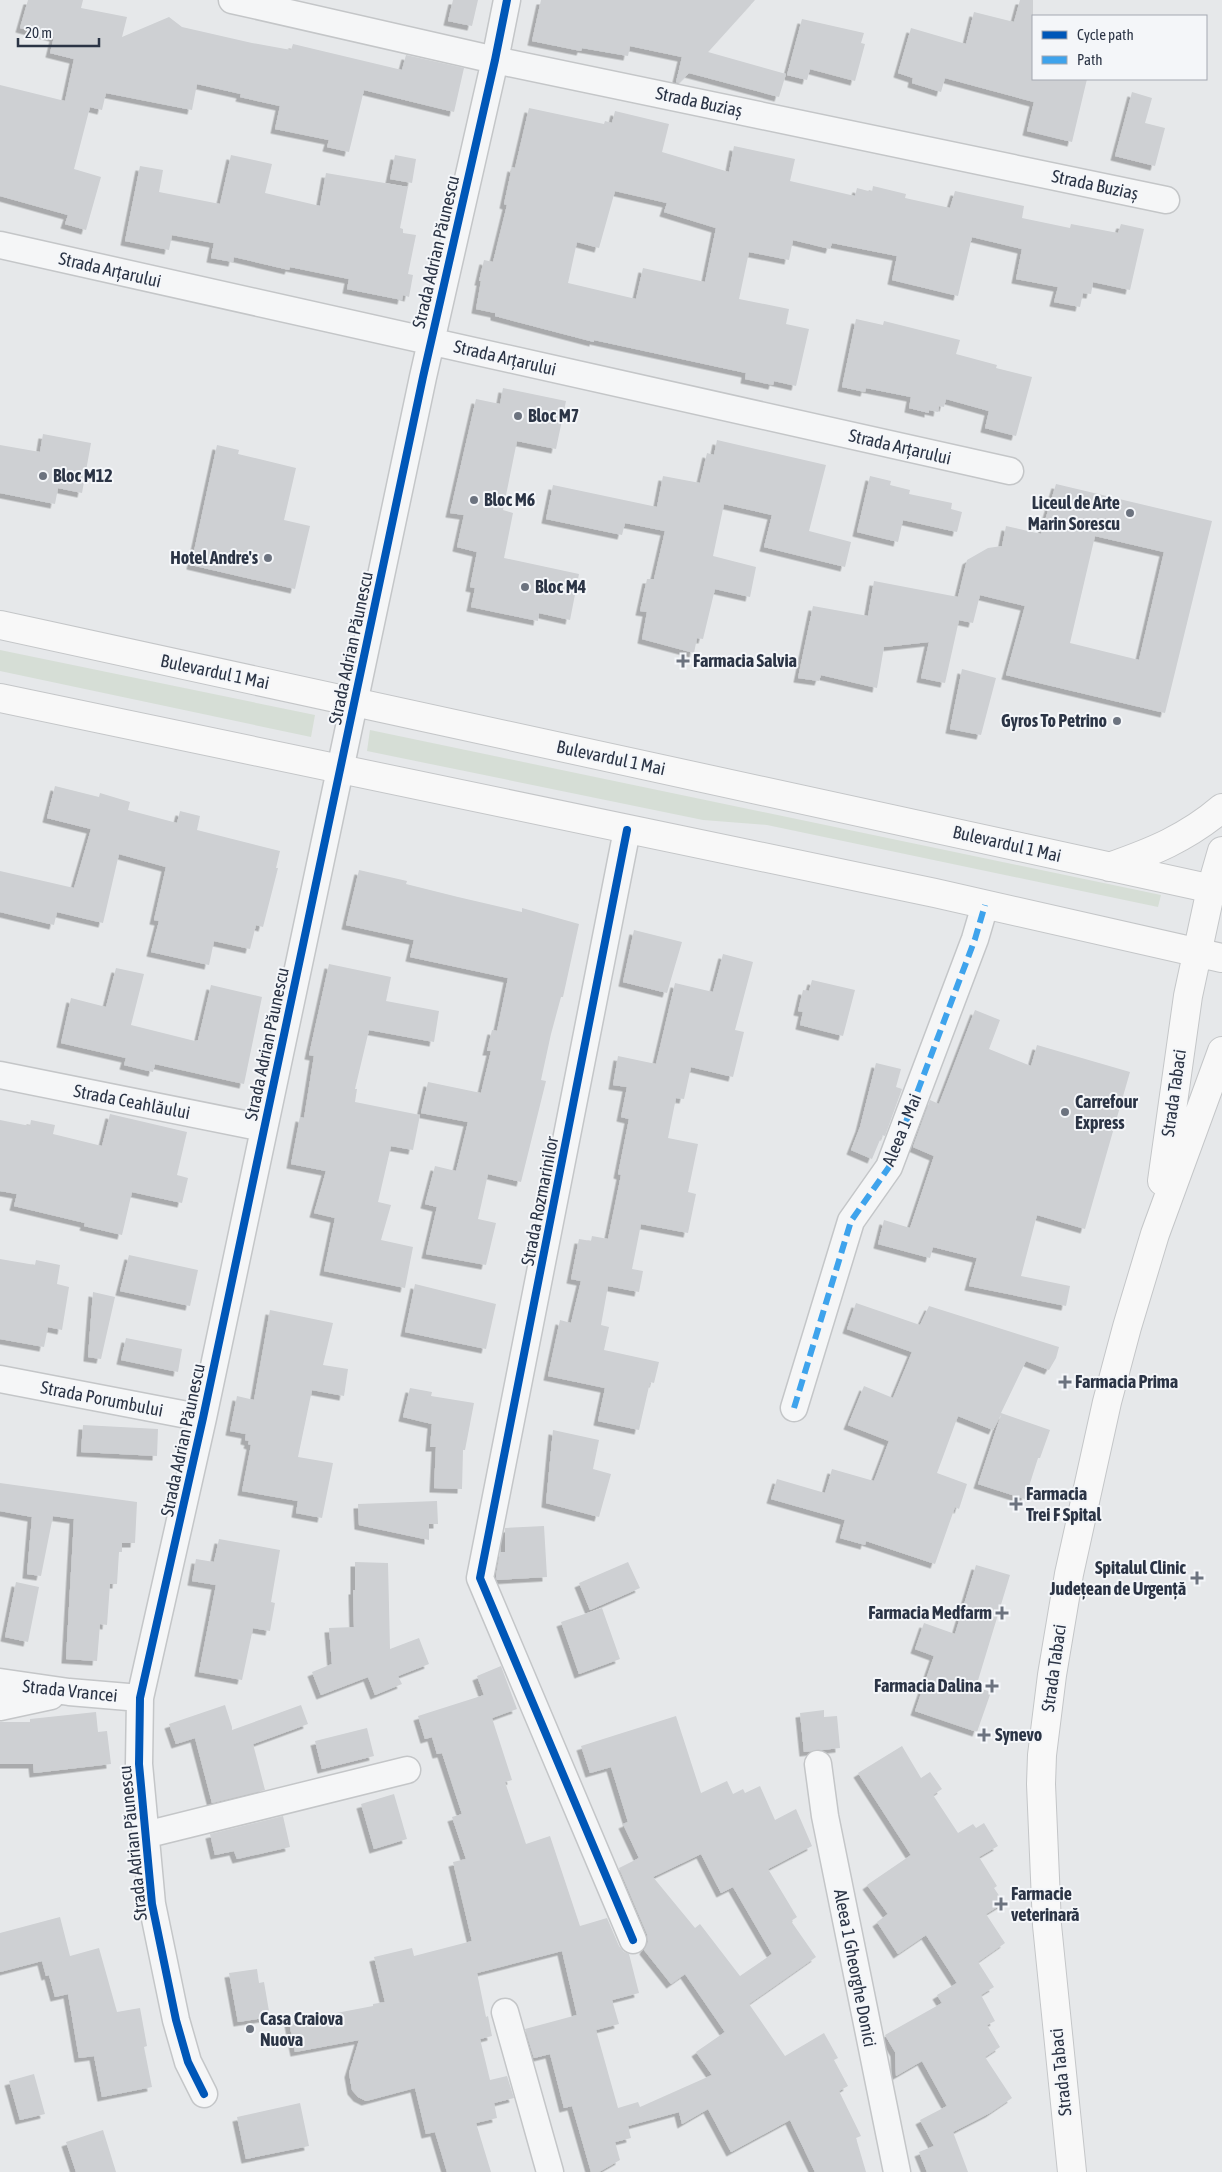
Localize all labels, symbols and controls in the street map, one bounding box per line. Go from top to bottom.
scale bar [18,15,99,47]
legend [1032,15,1207,80]
text: 20 m [25,24,52,41]
text: Cycle path [1077,26,1134,43]
text: Path [1077,51,1103,68]
street label: Strada Buziaș [654,82,744,121]
street label: Strada Buziaș [1050,165,1140,204]
street label: Strada Adrian Păunescu [408,174,463,330]
street label: Strada Arțarului [57,248,163,292]
street label: Strada Arțarului [452,336,558,380]
place label: Bloc M7 [528,405,579,426]
marker: Bloc M7 [512,410,524,422]
street label: Strada Arțarului [847,425,953,469]
place label: Bloc M12 [53,465,113,486]
marker: Bloc M12 [37,470,49,482]
place label: Bloc M6 [484,489,535,510]
place label: Liceul de Arte Marin Sorescu [1028,492,1120,534]
marker: Bloc M6 [468,494,480,506]
marker: Liceul de Arte Marin Sorescu [1124,507,1136,519]
place label: Hotel Andre's [170,547,259,568]
marker: Hotel Andre's [262,552,274,564]
street label: Strada Adrian Păunescu [324,569,377,726]
place label: Bloc M4 [535,576,586,597]
marker: Bloc M4 [519,581,531,593]
street label: Bulevardul 1 Mai [159,650,271,693]
place label: Farmacia Salvia [693,650,797,671]
marker: Farmacia Salvia [677,655,689,667]
place label: Gyros To Petrino [1001,710,1107,731]
marker: Gyros To Petrino [1111,715,1123,727]
street label: Bulevardul 1 Mai [555,736,667,779]
street label: Bulevardul 1 Mai [951,821,1063,866]
street label: Strada Adrian Păunescu [240,965,293,1122]
street label: Strada Tabaci [1157,1048,1190,1138]
street label: Strada Ceahlăului [72,1080,192,1123]
street label: Aleea 1 Mai [878,1091,926,1169]
place label: Carrefour Express [1075,1091,1138,1133]
marker: Carrefour Express [1059,1106,1071,1118]
street label: Strada Rozmarinilor [517,1134,562,1267]
street label: Strada Adrian Păunescu [156,1361,209,1518]
place label: Farmacia Prima [1075,1371,1178,1392]
street label: Strada Porumbului [39,1376,165,1421]
marker: Farmacia Prima [1059,1376,1071,1388]
place label: Farmacia Trei F Spital [1026,1483,1101,1525]
marker: Farmacia Trei F Spital [1010,1498,1022,1510]
place label: Spitalul Clinic Județean de Urgență [1049,1557,1186,1600]
marker: Spitalul Clinic Județean de Urgență [1190,1571,1204,1585]
place label: Farmacia Medfarm [868,1602,992,1623]
marker: Farmacia Medfarm [996,1607,1008,1619]
street label: Strada Tabaci [1037,1623,1070,1713]
street label: Strada Vrancei [22,1675,119,1706]
place label: Farmacia Dalina [874,1675,982,1696]
marker: Farmacia Dalina [986,1680,998,1692]
place label: Synevo [995,1724,1042,1745]
marker: Synevo [977,1728,991,1742]
street label: Strada Adrian Păunescu [114,1764,151,1922]
place label: Farmacie veterinară [1011,1883,1079,1925]
street label: Aleea 1 Gheorghe Donici [830,1887,881,2049]
marker: Farmacie veterinară [995,1898,1007,1910]
place label: Casa Craiova Nuova [260,2008,343,2050]
marker: Casa Craiova Nuova [244,2023,256,2035]
street label: Strada Tabaci [1045,2027,1076,2117]

